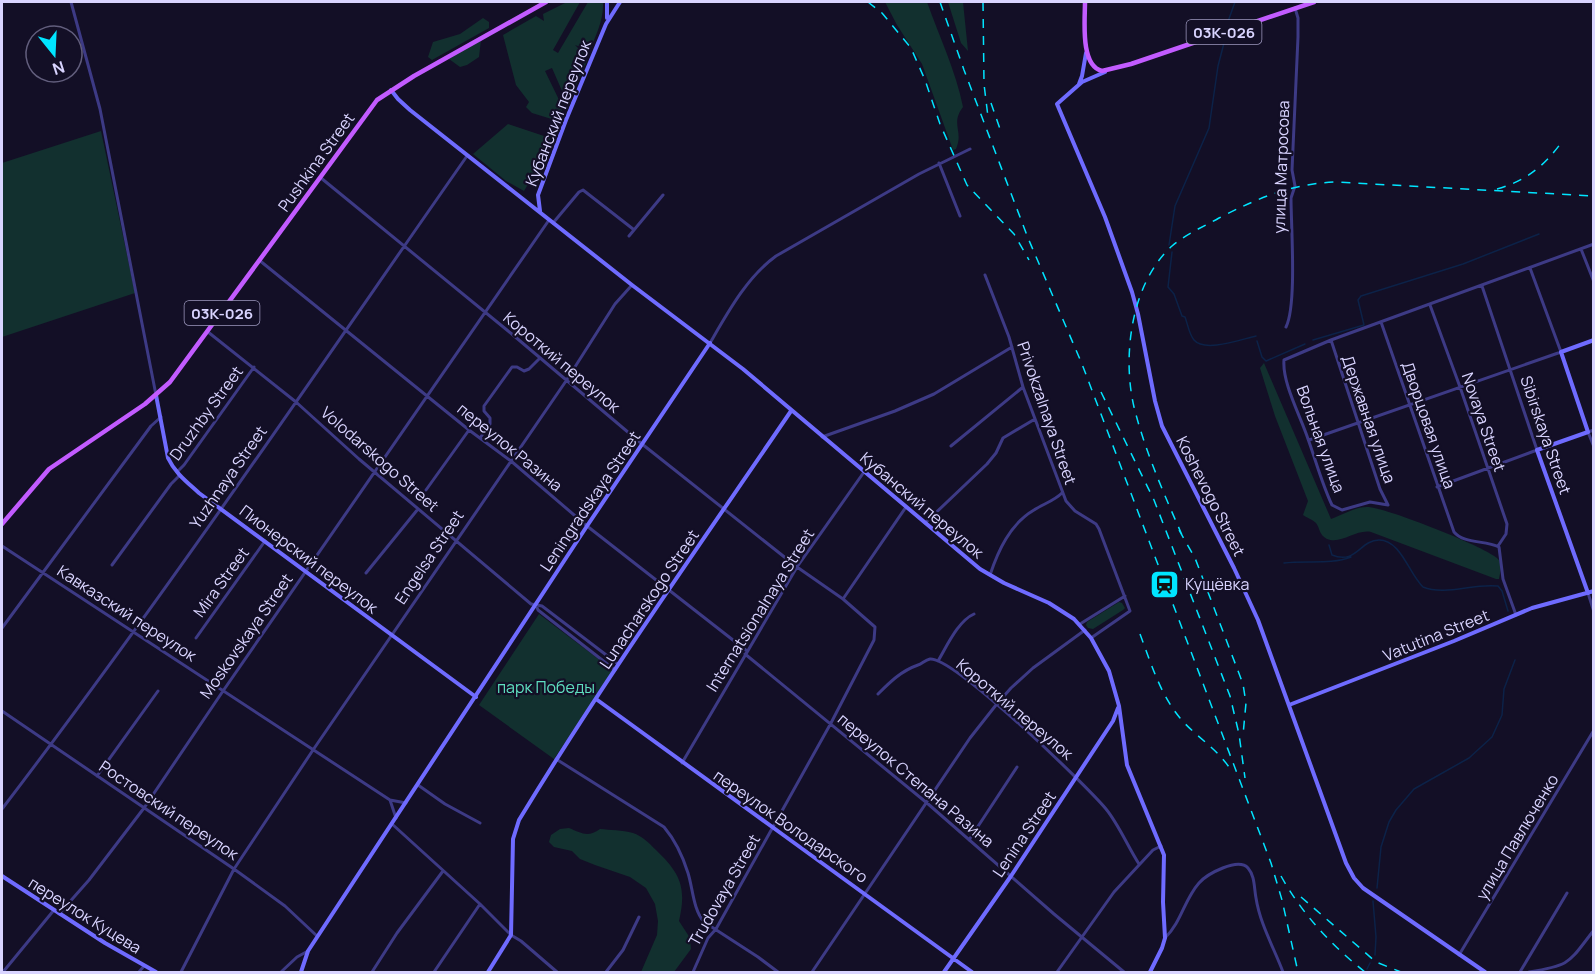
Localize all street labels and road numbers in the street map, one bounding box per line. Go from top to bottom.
road number: 03К-026 [1186,20,1262,44]
street label: Кубанский переулок [520,36,596,189]
street label: улица Матросова [1268,100,1294,234]
street label: Pushkina Street [273,108,359,216]
road number: 03К-026 [184,301,260,325]
street label: Короткий переулок [499,307,626,418]
street label: Privokzalnaya Street [1012,338,1082,488]
street label: Державная улица [1337,352,1401,486]
street label: Дворцовая улица [1397,358,1461,492]
street label: Druzhby Street [164,361,248,465]
street label: Novaya Street [1457,370,1511,474]
street label: Sibirskaya Street [1515,373,1577,497]
street label: Вольная улица [1291,382,1351,496]
street label: переулок Разина [453,398,567,496]
street label: Volodarskogo Street [316,402,444,516]
street label: Yuzhnaya Street [184,421,272,533]
street label: Leningradskaya Street [535,426,645,576]
street label: Koshevogo Street [1171,432,1251,560]
street label: Кубанский переулок [856,447,989,564]
street label: Пионерский переулок [235,500,384,619]
street label: Engelsa Street [389,506,469,608]
street label: Internatsionalnaya Street [701,524,819,696]
street label: Lunacharskogo Street [594,525,704,673]
street label: Mira Street [188,542,254,622]
street label: Кавказский переулок [53,560,202,667]
street label: Moskovskaya Street [195,569,297,703]
street label: Vatutina Street [1380,604,1492,666]
street label: Короткий переулок [952,654,1079,765]
street label: переулок Степана Разина [833,708,999,852]
street label: Ростовский переулок [95,755,244,866]
street label: переулок Володарского [709,764,873,888]
street label: улица Павлюченко [1471,770,1563,904]
street label: Lenina Street [987,787,1061,881]
street label: Trudovaya Street [683,830,765,950]
street label: переулок Куцева [24,872,146,958]

